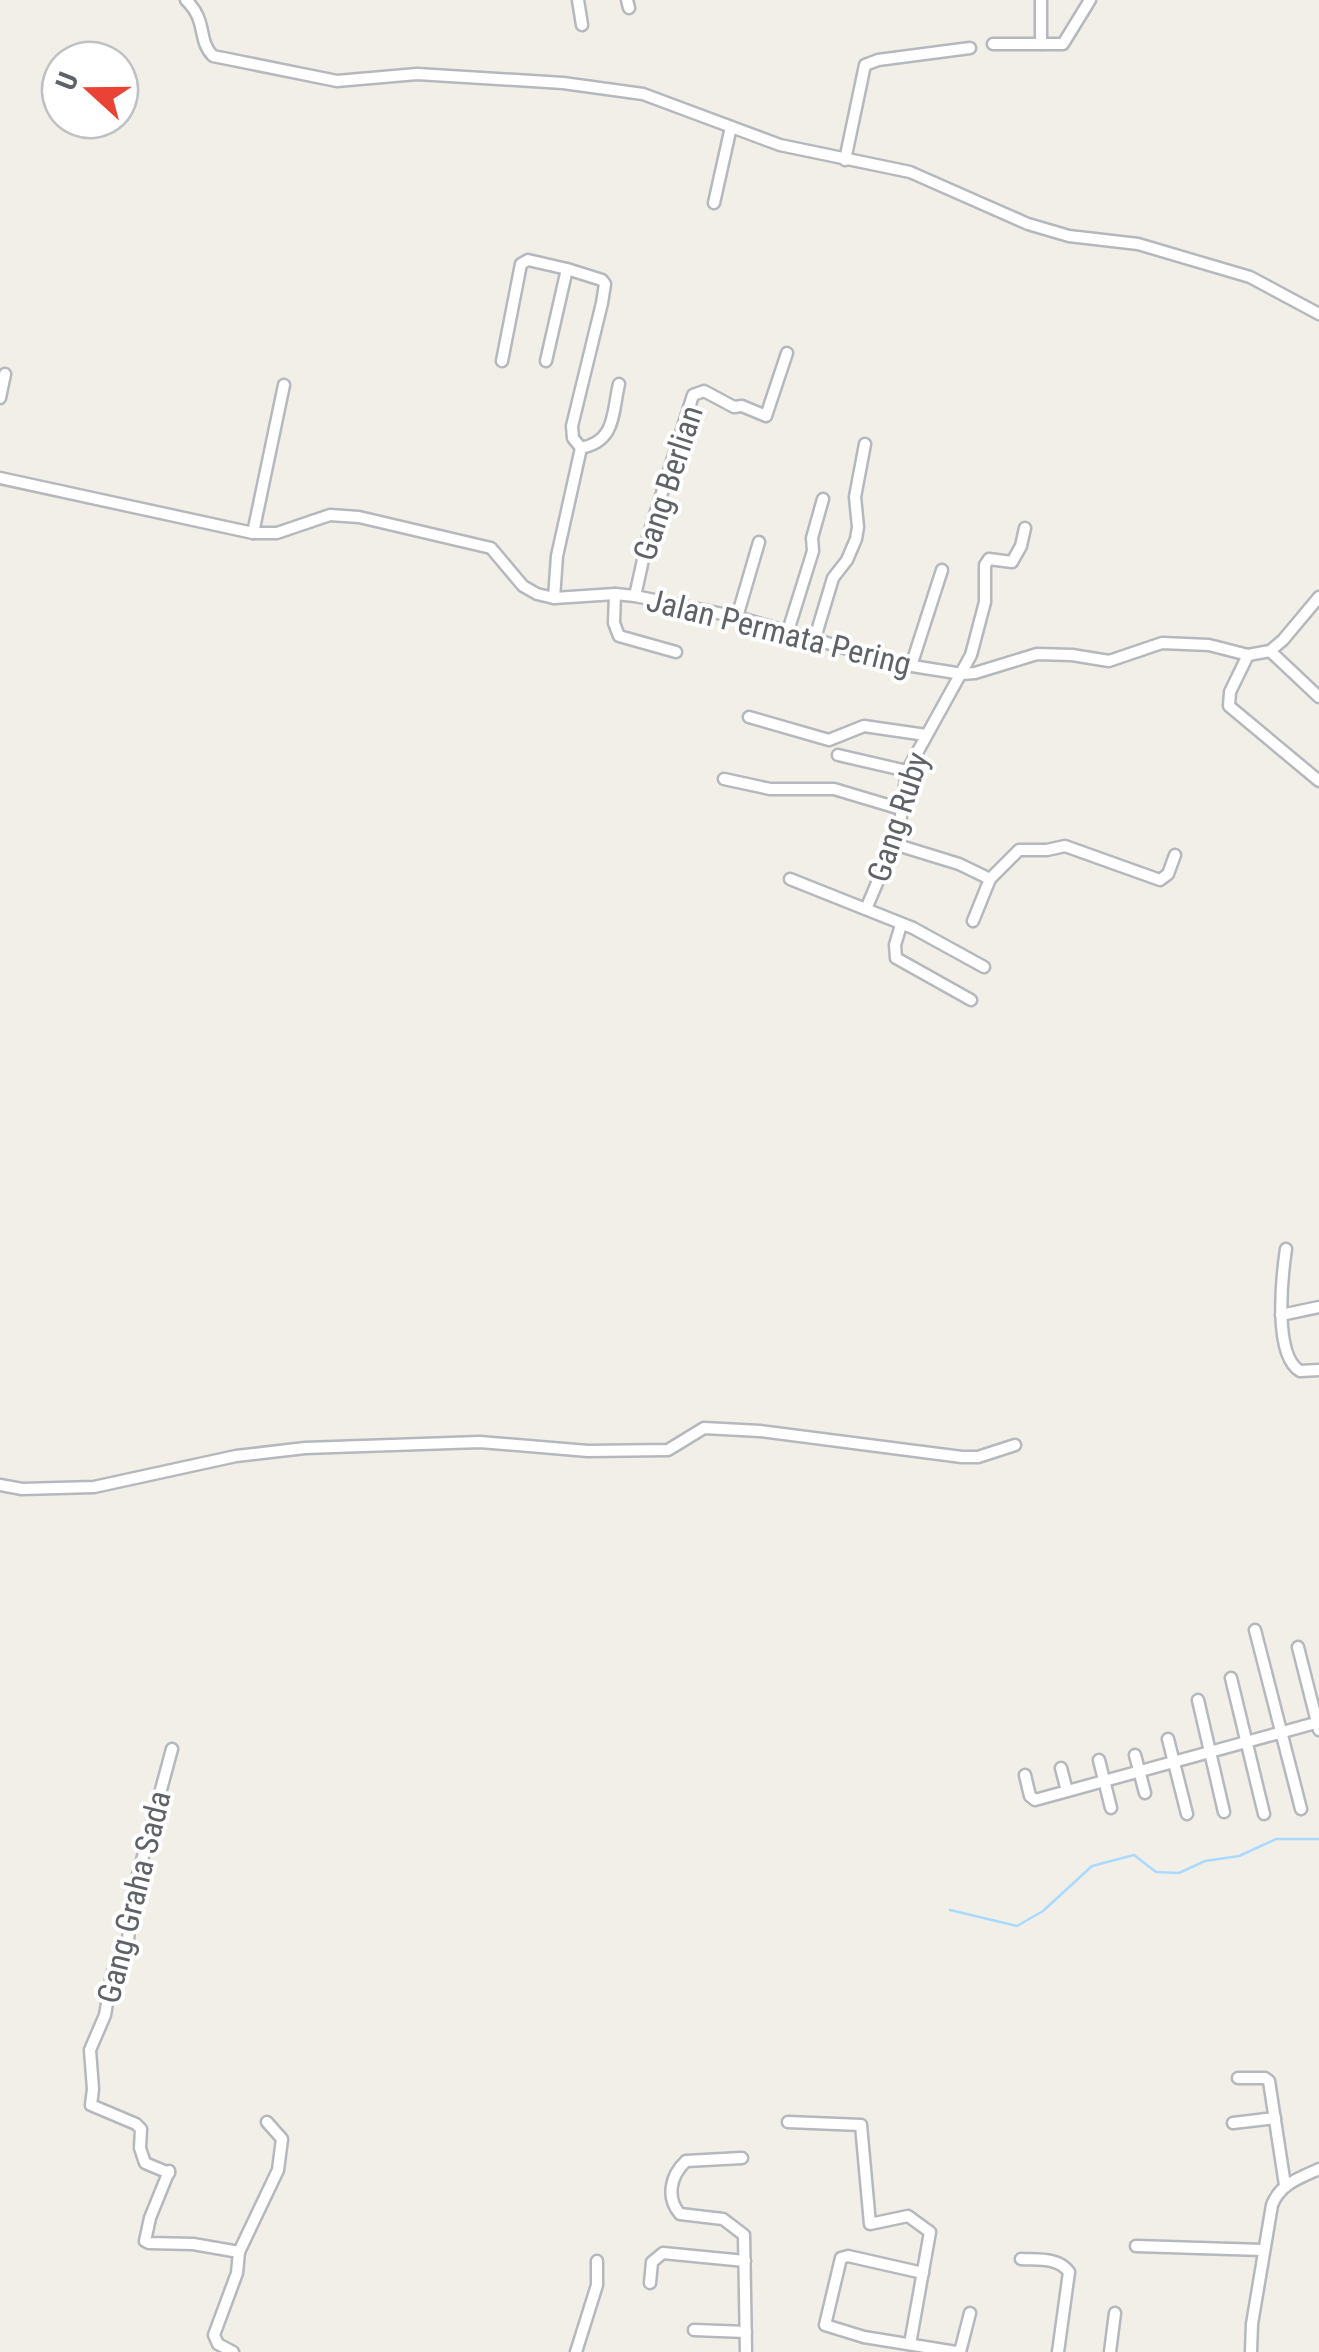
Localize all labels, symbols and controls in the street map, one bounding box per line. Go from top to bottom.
north arrow [40,40,140,140]
text: U [49,68,85,95]
street label: Gang Berlian [625,401,711,565]
street label: Jalan Permata Pering [643,581,915,683]
street label: Gang Ruby [859,747,937,887]
street label: Gang Graha Sada [89,1787,179,2007]

